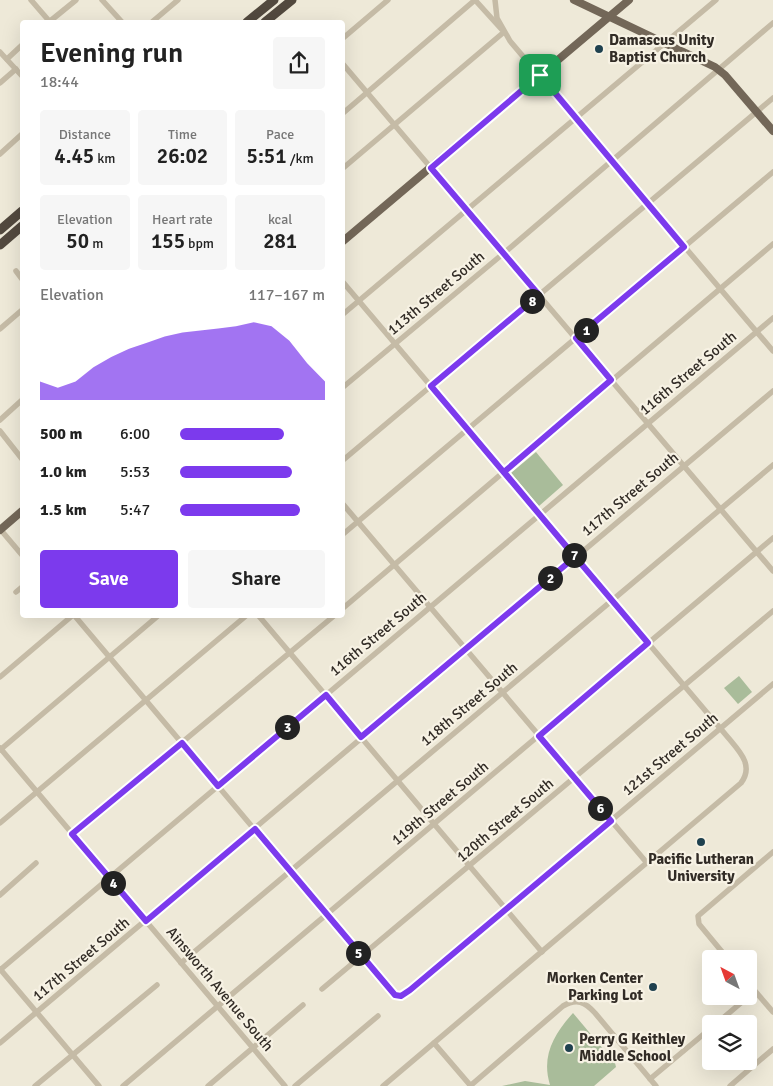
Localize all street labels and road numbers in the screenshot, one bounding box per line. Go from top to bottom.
street label: 113th Street South [384,247,488,339]
street label: 116th Street South [636,327,740,419]
street label: 117th Street South [578,448,682,540]
street label: 116th Street South [326,588,430,680]
street label: 118th Street South [417,658,521,750]
street label: 121st Street South [618,709,722,799]
street label: 119th Street South [388,757,492,849]
street label: 120th Street South [453,774,557,866]
street label: 117th Street South [29,913,133,1005]
street label: Ainsworth Avenue South [163,923,277,1055]

